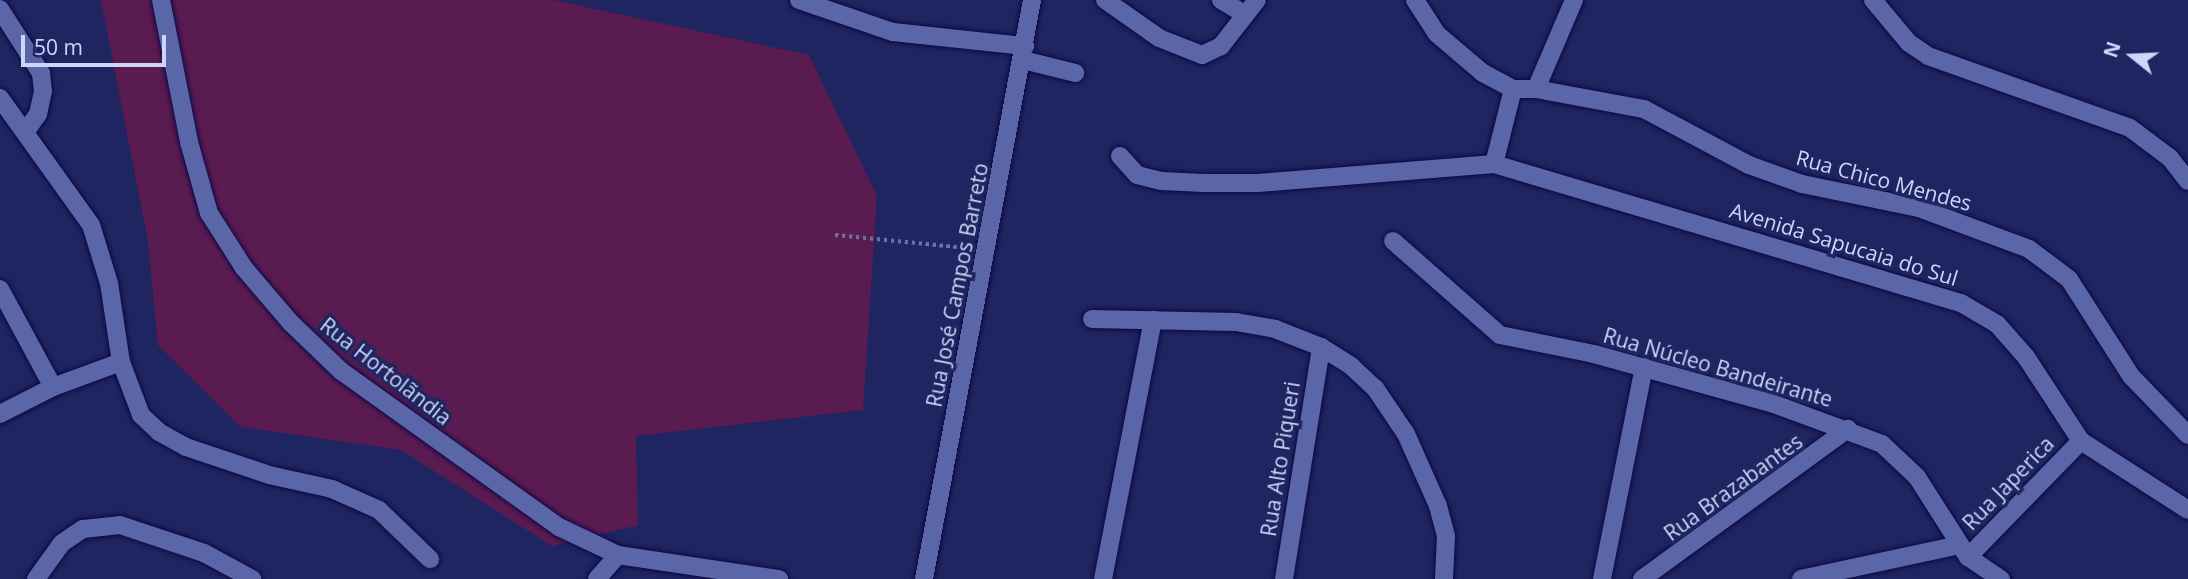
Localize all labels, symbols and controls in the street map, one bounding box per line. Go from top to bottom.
scale bar [24,21,170,65]
north arrow [2097,21,2167,91]
text: 50 m [34,33,83,61]
text: N [2097,38,2127,61]
street label: Rua Chico Mendes [1793,144,1975,216]
street label: Rua José Campos Barreto [921,161,993,409]
street label: Avenida Sapucaia do Sul [1727,197,1961,291]
street label: Rua Hortolãndia [315,312,457,430]
street label: Rua Núcleo Bandeirante [1600,322,1836,412]
street label: Rua Alto Piqueri [1255,380,1305,538]
street label: Rua Brazabantes [1659,428,1807,546]
street label: Rua Japerica [1957,431,2059,535]

